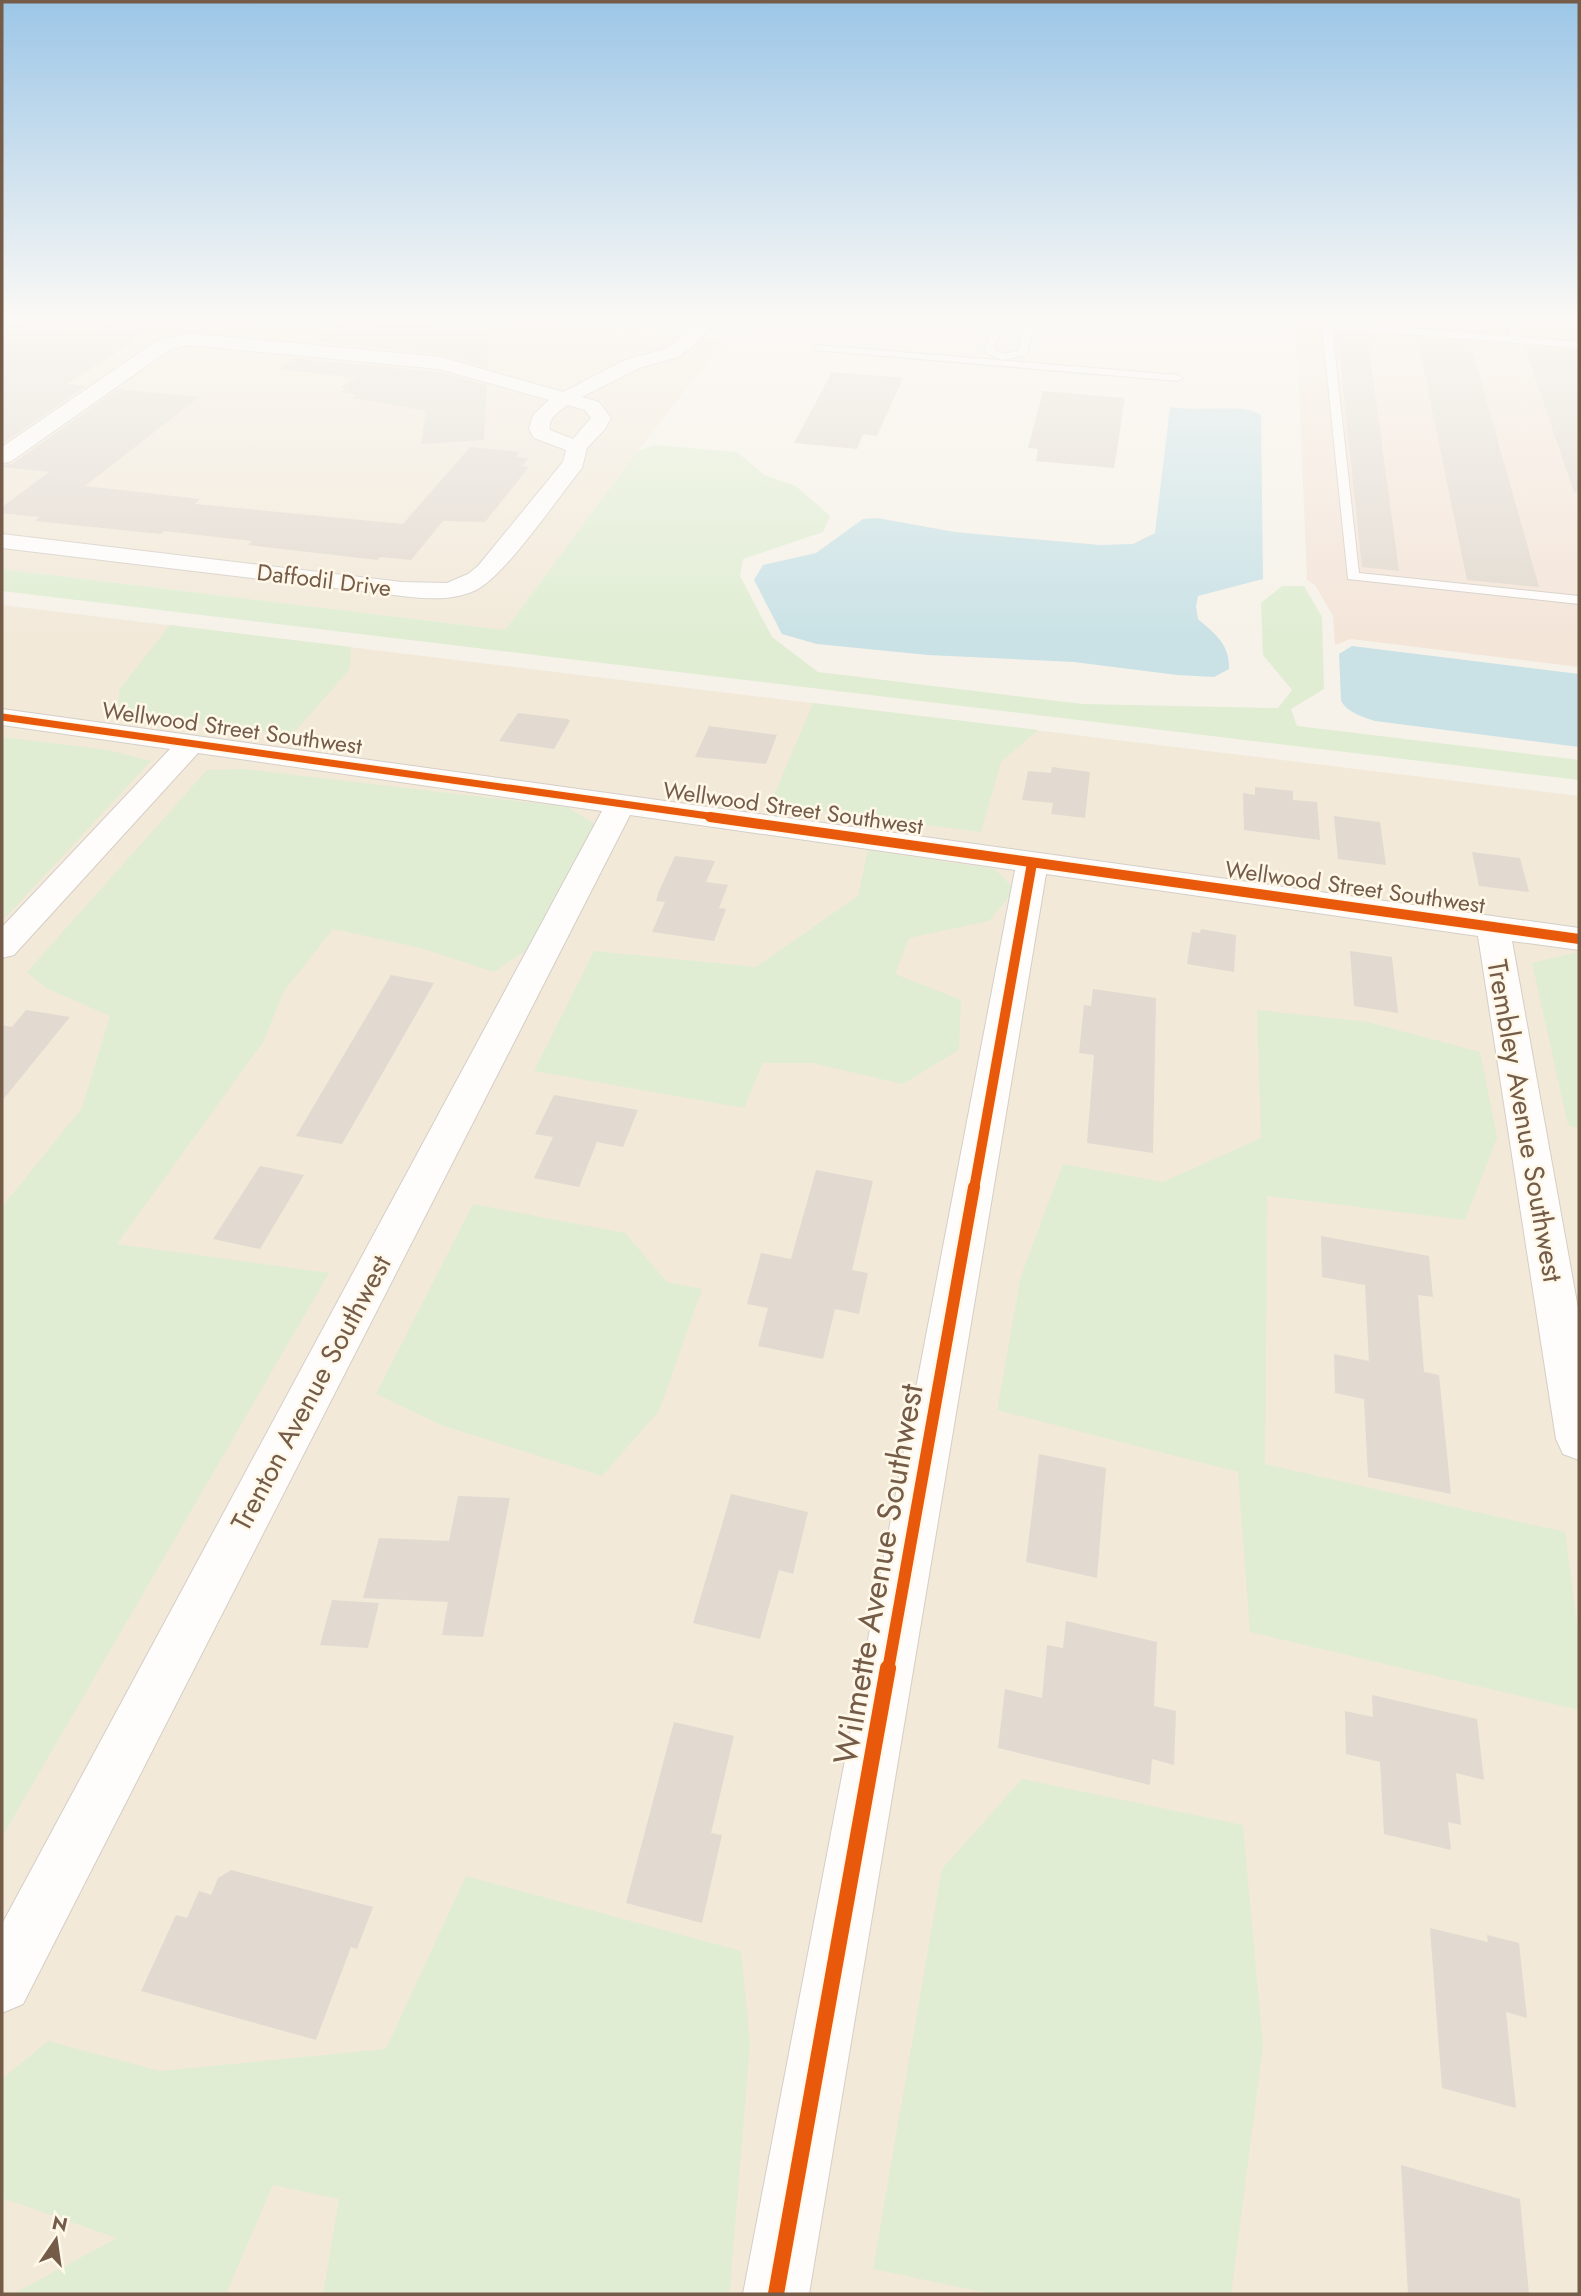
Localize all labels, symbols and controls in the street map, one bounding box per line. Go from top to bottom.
street label: Daffodil Drive [255,555,393,605]
street label: Wellwood Street Southwest [100,693,365,763]
street label: Wellwood Street Southwest [661,773,926,843]
street label: Wellwood Street Southwest [1223,852,1488,922]
street label: Trembley Avenue Southwest [1476,957,1574,1286]
street label: Trenton Avenue Southwest [221,1247,401,1538]
street label: Wilmette Avenue Southwest [821,1380,935,1768]
north arrow [21,2205,91,2275]
text: N [49,2209,70,2239]

